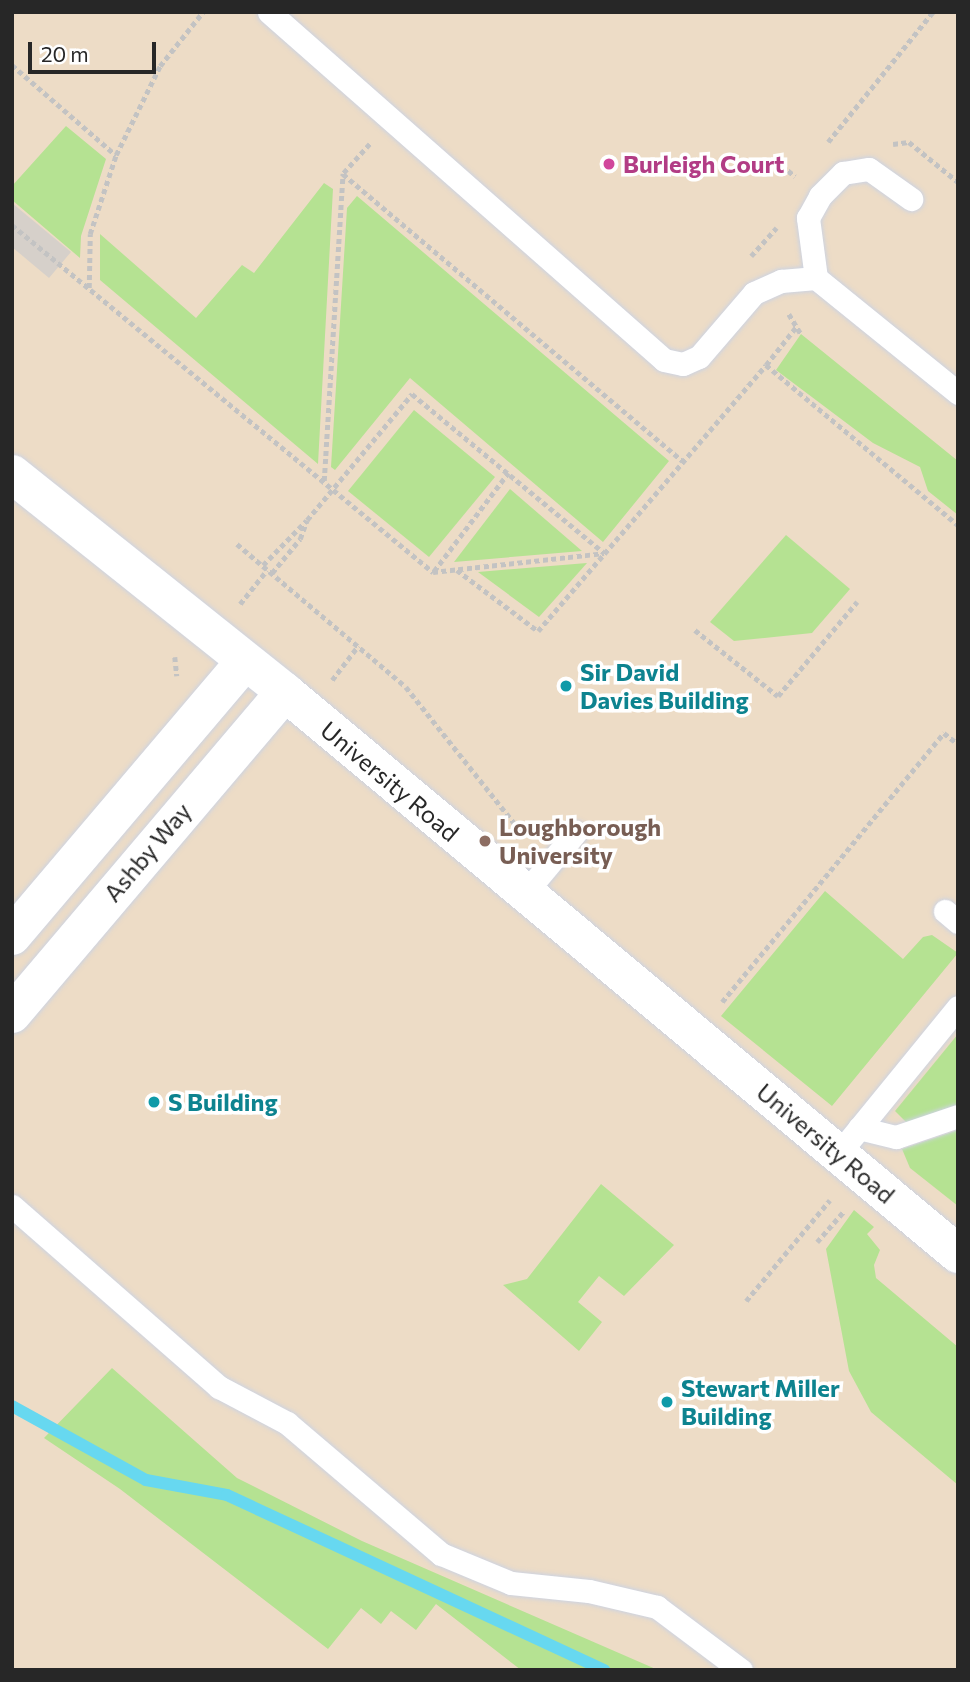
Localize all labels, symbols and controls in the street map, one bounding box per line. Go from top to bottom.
scale bar [32,28,159,72]
text: 20 m [41,41,89,66]
place label: Burleigh Court [623,150,784,178]
marker: Burleigh Court [601,156,617,172]
place label: Sir David Davies Building [580,658,749,714]
marker: Sir David Davies Building [558,678,574,694]
street label: University Road [315,715,465,847]
street label: Ashby Way [97,797,197,907]
place label: Loughborough University [499,813,661,869]
marker: Loughborough University [477,833,493,849]
street label: University Road [751,1077,901,1209]
place label: S Building [168,1088,278,1116]
marker: S Building [146,1094,162,1110]
place label: Stewart Miller Building [681,1374,840,1430]
marker: Stewart Miller Building [659,1394,675,1410]

